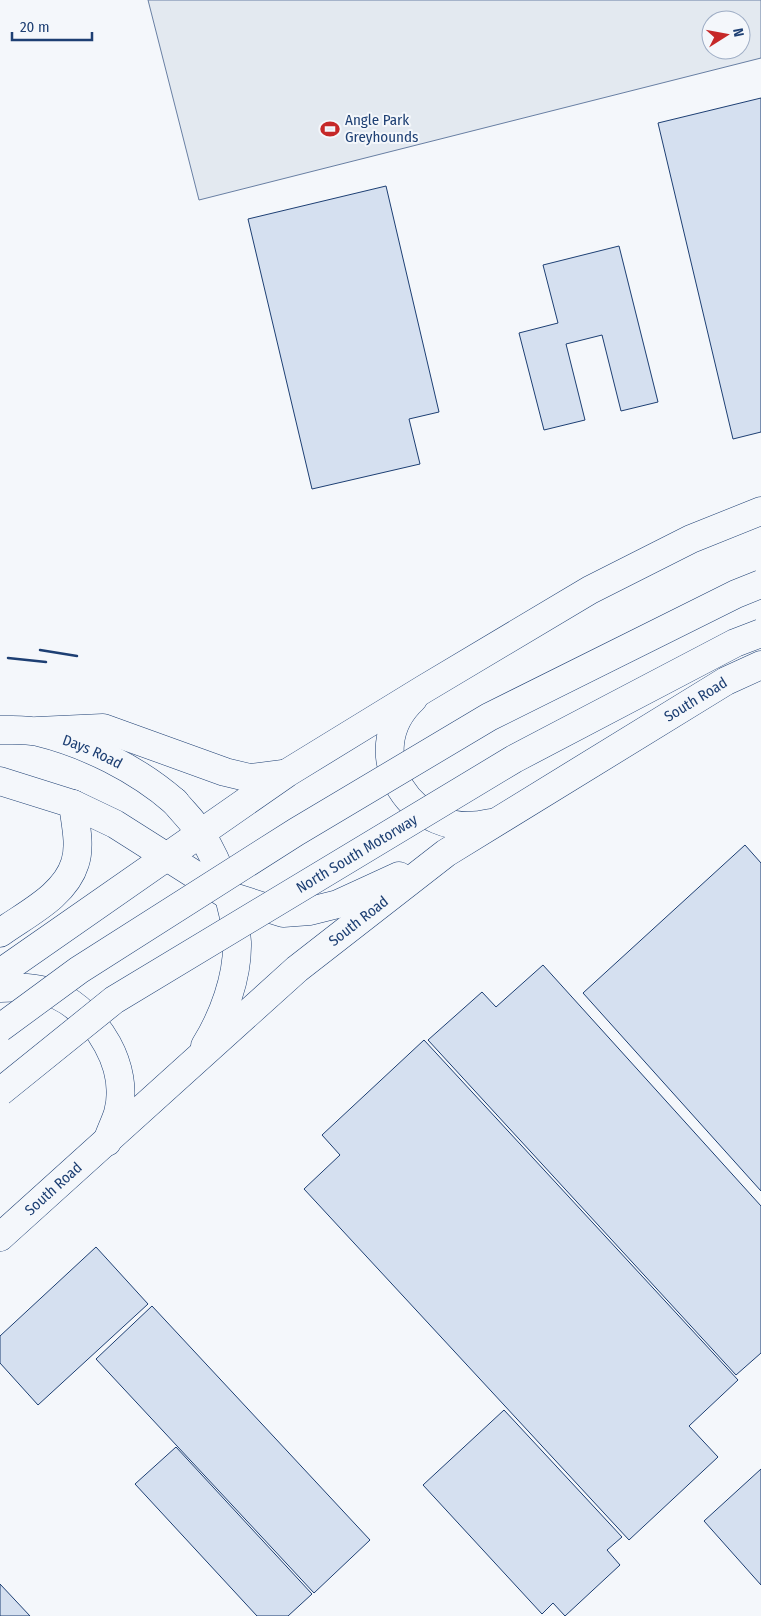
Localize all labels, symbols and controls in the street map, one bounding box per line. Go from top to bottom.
scale bar [12,10,92,42]
north arrow [701,10,751,60]
text: 20 m [20,18,50,36]
text: N [729,27,747,38]
place label: Angle Park Greyhounds [345,111,418,146]
sports icon: Angle Park Greyhounds [319,118,341,140]
street label: South Road [661,673,731,726]
street label: Days Road [60,731,125,773]
street label: North South Motorway [293,810,421,897]
street label: South Road [325,892,392,950]
street label: South Road [21,1158,86,1219]

